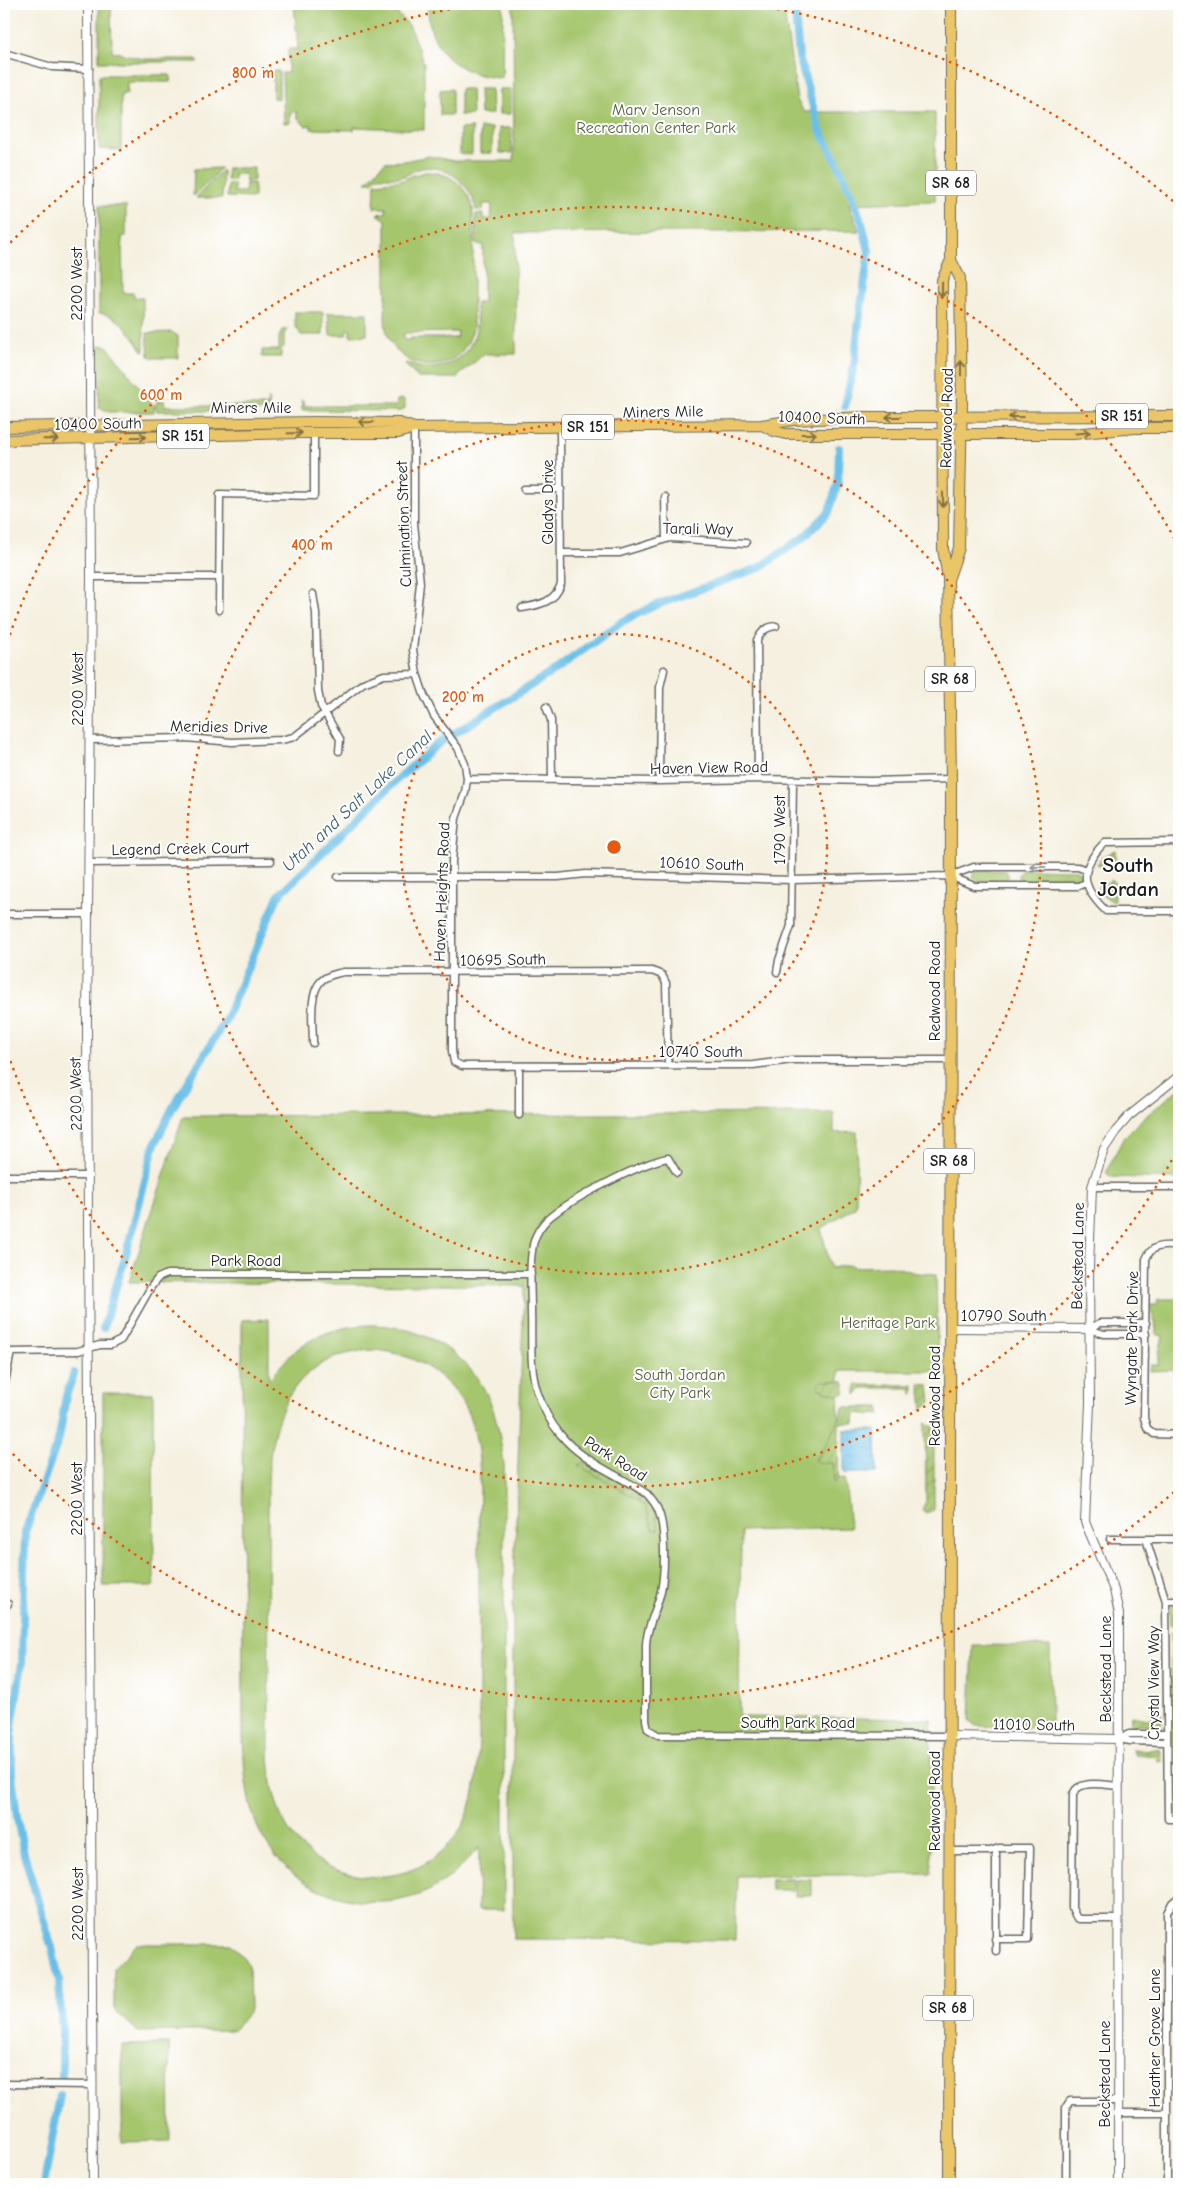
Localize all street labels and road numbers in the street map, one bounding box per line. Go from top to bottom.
road number: SR 68 [926,170,976,196]
street label: 2200 West [68,247,86,321]
street label: Redwood Road [937,368,957,468]
street label: Miners Mile [211,399,291,417]
street label: Miners Mile [622,402,704,422]
road number: SR 151 [1096,404,1148,428]
street label: 10400 South [778,407,866,429]
street label: 10400 South [54,414,142,434]
road number: SR 151 [562,414,614,440]
road number: SR 151 [157,424,209,448]
street label: Gladys Drive [539,459,557,545]
street label: Culmination Street [393,460,415,587]
street label: Tarali Way [663,519,734,539]
street label: 2200 West [69,652,87,726]
road number: SR 68 [925,666,975,692]
street label: Meridies Drive [170,717,268,737]
street label: Haven View Road [650,758,768,778]
street label: 1790 West [771,795,789,865]
street label: Haven Heights Road [431,822,453,962]
street label: Legend Creek Court [111,839,249,859]
street label: 10610 South [659,854,745,874]
street label: Redwood Road [926,941,944,1041]
street label: 10695 South [460,950,546,970]
street label: 10740 South [659,1043,743,1061]
street label: 2200 West [66,1057,86,1131]
road number: SR 68 [924,1148,974,1174]
street label: Beckstead Lane [1068,1202,1088,1310]
street label: Park Road [211,1252,281,1270]
street label: Wyngate Park Drive [1122,1271,1142,1405]
street label: 10790 South [961,1307,1047,1325]
street label: Redwood Road [926,1346,944,1446]
street label: Park Road [581,1433,650,1485]
street label: 2200 West [68,1462,86,1536]
street label: Beckstead Lane [1097,1615,1115,1723]
street label: Crystal View Way [1145,1625,1163,1740]
street label: South Park Road [741,1714,855,1732]
street label: 11010 South [993,1715,1075,1735]
street label: Redwood Road [926,1751,944,1851]
street label: 2200 West [69,1867,87,1941]
street label: Heather Grove Lane [1146,1968,1164,2108]
road number: SR 68 [923,1996,973,2020]
street label: Beckstead Lane [1096,2020,1114,2128]

